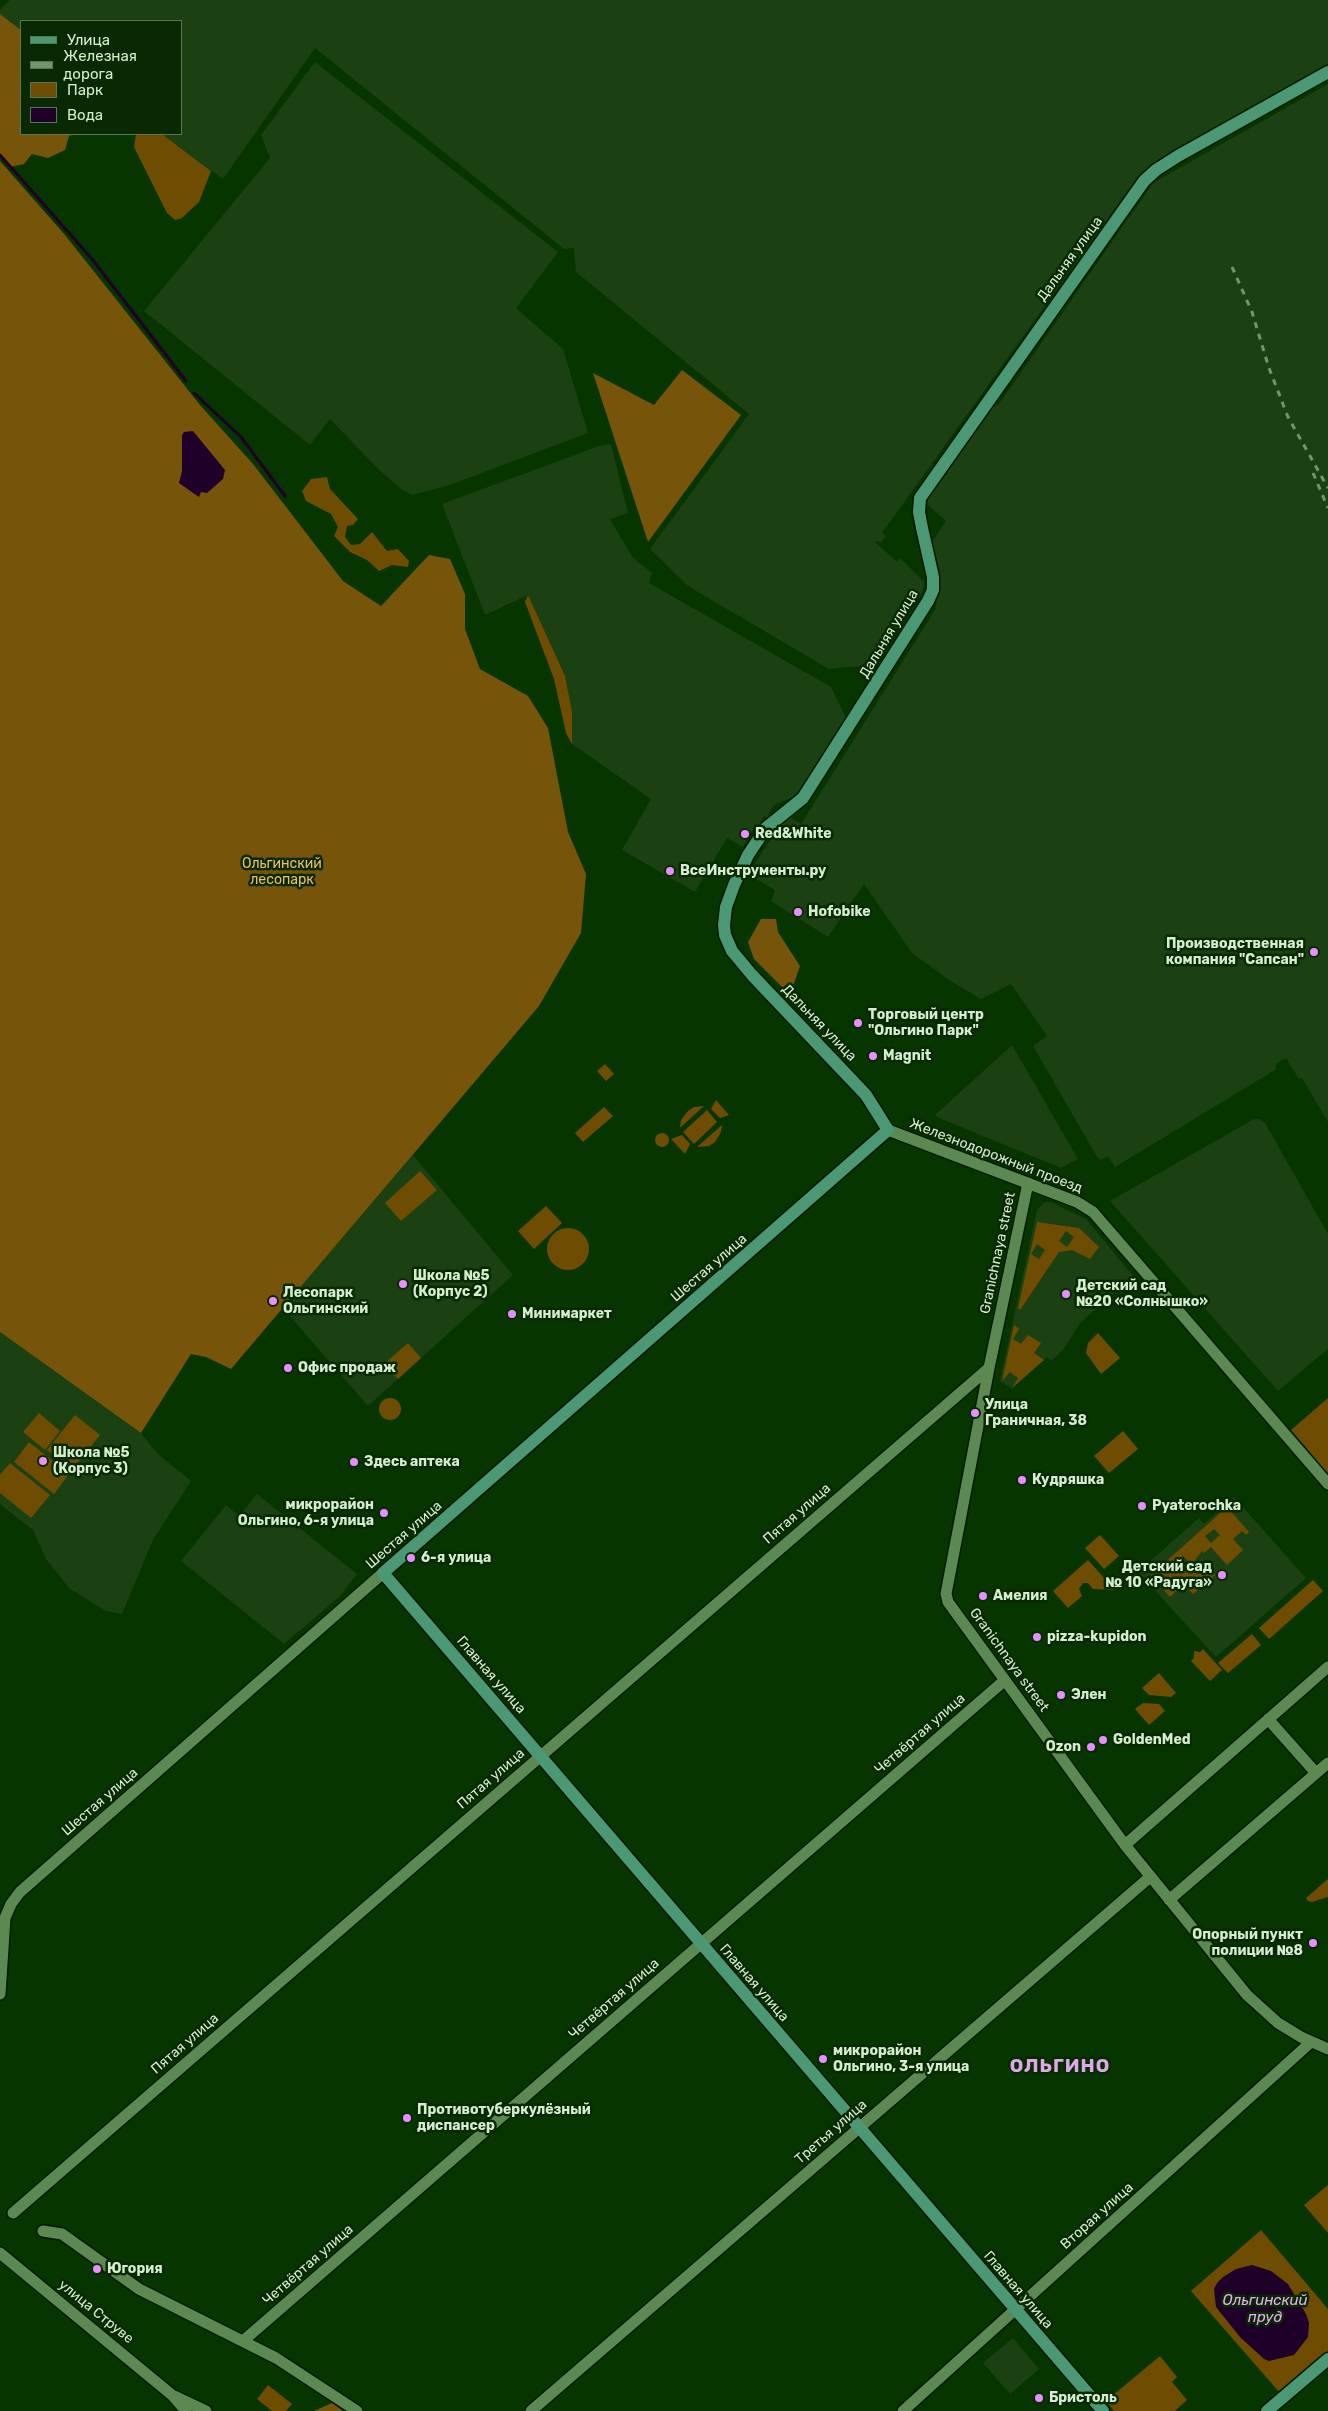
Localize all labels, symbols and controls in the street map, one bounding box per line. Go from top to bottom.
legend [20,20,182,135]
text: Улица [67,31,110,49]
text: Железная дорога [63,47,137,83]
text: Парк [67,81,103,99]
text: Вода [67,106,103,124]
street label: Дальняя улица [1034,214,1106,304]
street label: Дальняя улица [856,587,922,681]
place label: Red&White [755,826,832,842]
marker: Red&White [739,828,751,840]
park label: Ольгинский лесопарк [242,856,322,889]
place label: ВсеИнструменты.ру [680,863,826,879]
marker: ВсеИнструменты.ру [664,865,676,877]
place label: Hofobike [808,904,871,920]
marker: Hofobike [792,906,804,918]
place label: Производственная компания "Сапсан" [1166,936,1304,969]
marker: Производственная компания "Сапсан" [1308,946,1320,958]
street label: Дальняя улица [778,981,860,1065]
place label: Торговый центр "Ольгино Парк" [868,1007,984,1040]
marker: Торговый центр "Ольгино Парк" [852,1017,864,1029]
place label: Magnit [883,1048,931,1064]
marker: Magnit [867,1050,879,1062]
street label: Железнодорожный проезд [907,1115,1085,1197]
street label: Granichnaya street [977,1191,1019,1315]
street label: Шестая улица [668,1230,750,1306]
place label: Школа №5 (Корпус 2) [413,1268,490,1300]
marker: Школа №5 (Корпус 2) [397,1278,409,1290]
place label: Детский сад №20 «Солнышко» [1076,1278,1208,1310]
place label: Лесопарк Ольгинский [283,1285,368,1318]
marker: Детский сад №20 «Солнышко» [1060,1288,1072,1300]
marker: Лесопарк Ольгинский [267,1295,279,1307]
place label: Минимаркет [522,1306,612,1322]
marker: Минимаркет [506,1308,518,1320]
place label: Офис продаж [298,1360,396,1376]
marker: Офис продаж [282,1362,294,1374]
place label: Улица Граничная, 38 [985,1397,1087,1430]
marker: Улица Граничная, 38 [969,1407,981,1419]
place label: Школа №5 (Корпус 3) [53,1445,130,1478]
place label: Здесь аптека [364,1454,460,1470]
marker: Школа №5 (Корпус 3) [37,1455,49,1467]
marker: Здесь аптека [348,1456,360,1468]
place label: Кудряшка [1032,1472,1104,1488]
marker: Кудряшка [1016,1474,1028,1486]
street label: Пятая улица [760,1480,834,1548]
place label: микрорайон Ольгино, 6-я улица [238,1497,374,1530]
street label: Шестая улица [363,1497,445,1573]
place label: Pyaterochka [1152,1498,1241,1514]
marker: Pyaterochka [1136,1500,1148,1512]
marker: микрорайон Ольгино, 6-я улица [378,1507,390,1519]
place label: 6-я улица [421,1550,491,1566]
marker: 6-я улица [405,1552,417,1564]
place label: Детский сад № 10 «Радуга» [1105,1559,1212,1591]
marker: Детский сад № 10 «Радуга» [1216,1569,1228,1581]
place label: Амелия [993,1588,1048,1604]
marker: Амелия [977,1590,989,1602]
street label: Granichnaya street [966,1605,1052,1715]
place label: pizza-kupidon [1047,1629,1147,1645]
marker: pizza-kupidon [1031,1631,1043,1643]
street label: Главная улица [453,1633,529,1717]
place label: Элен [1071,1687,1106,1703]
marker: Элен [1055,1689,1067,1701]
street label: Четвёртая улица [871,1690,969,1778]
place label: GoldenMed [1113,1732,1191,1748]
marker: GoldenMed [1097,1734,1109,1746]
place label: Ozon [1046,1739,1081,1755]
marker: Ozon [1085,1741,1097,1753]
street label: Пятая улица [454,1745,528,1813]
street label: Шестая улица [59,1764,141,1840]
place label: Опорный пункт полиции №8 [1192,1927,1303,1960]
marker: Опорный пункт полиции №8 [1307,1937,1319,1949]
street label: Главная улица [716,1941,792,2025]
street label: Четвёртая улица [565,1955,663,2043]
street label: Пятая улица [148,2010,222,2078]
place label: микрорайон Ольгино, 3-я улица [833,2043,969,2076]
marker: микрорайон Ольгино, 3-я улица [817,2053,829,2065]
district label: ОЛЬГИНО [1009,2056,1111,2078]
street label: Третья улица [792,2096,870,2168]
place label: Противотуберкулёзный диспансер [417,2102,591,2134]
marker: Противотуберкулёзный диспансер [401,2112,413,2124]
street label: Вторая улица [1057,2179,1137,2253]
street label: Четвёртая улица [259,2221,357,2309]
street label: Главная улица [980,2248,1056,2332]
place label: Югория [107,2261,163,2277]
marker: Югория [91,2263,103,2275]
street label: улица Струве [55,2277,137,2347]
water label: Ольгинский пруд [1222,2292,1308,2327]
place label: Бристоль [1049,2390,1117,2406]
marker: Бристоль [1033,2392,1045,2404]

